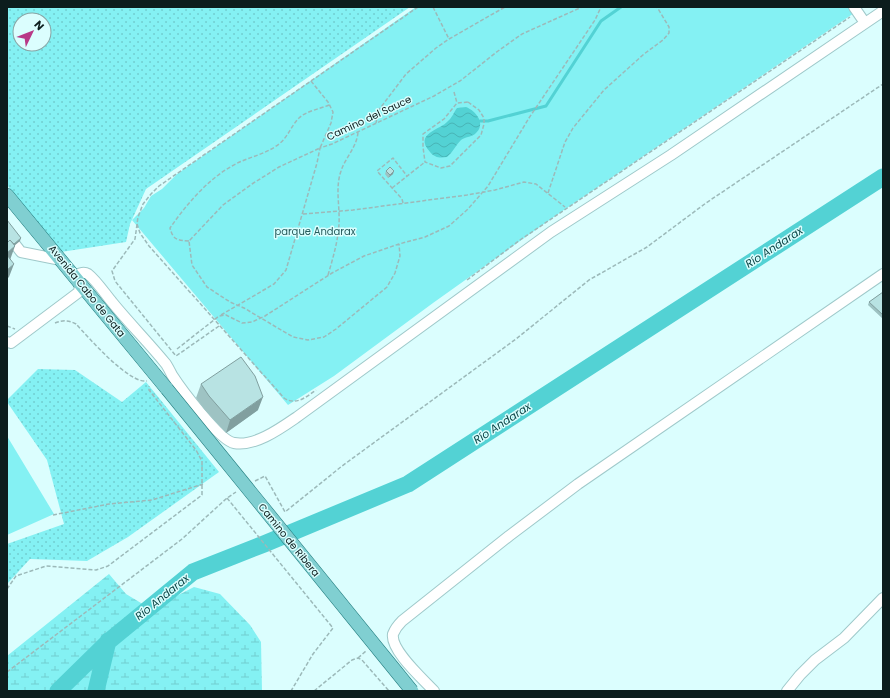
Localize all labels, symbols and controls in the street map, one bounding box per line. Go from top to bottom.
north arrow [12,12,52,52]
text: N [31,17,48,34]
street label: Camino del Sauce [324,92,414,144]
water label: Río Andarax [742,222,807,272]
park label: parque Andarax [274,224,356,239]
street label: Avenida Cabo de Gata [45,242,129,340]
water label: Río Andarax [470,398,535,448]
street label: Camino de Ribera [255,500,323,580]
water label: Río Andarax [131,570,193,624]

